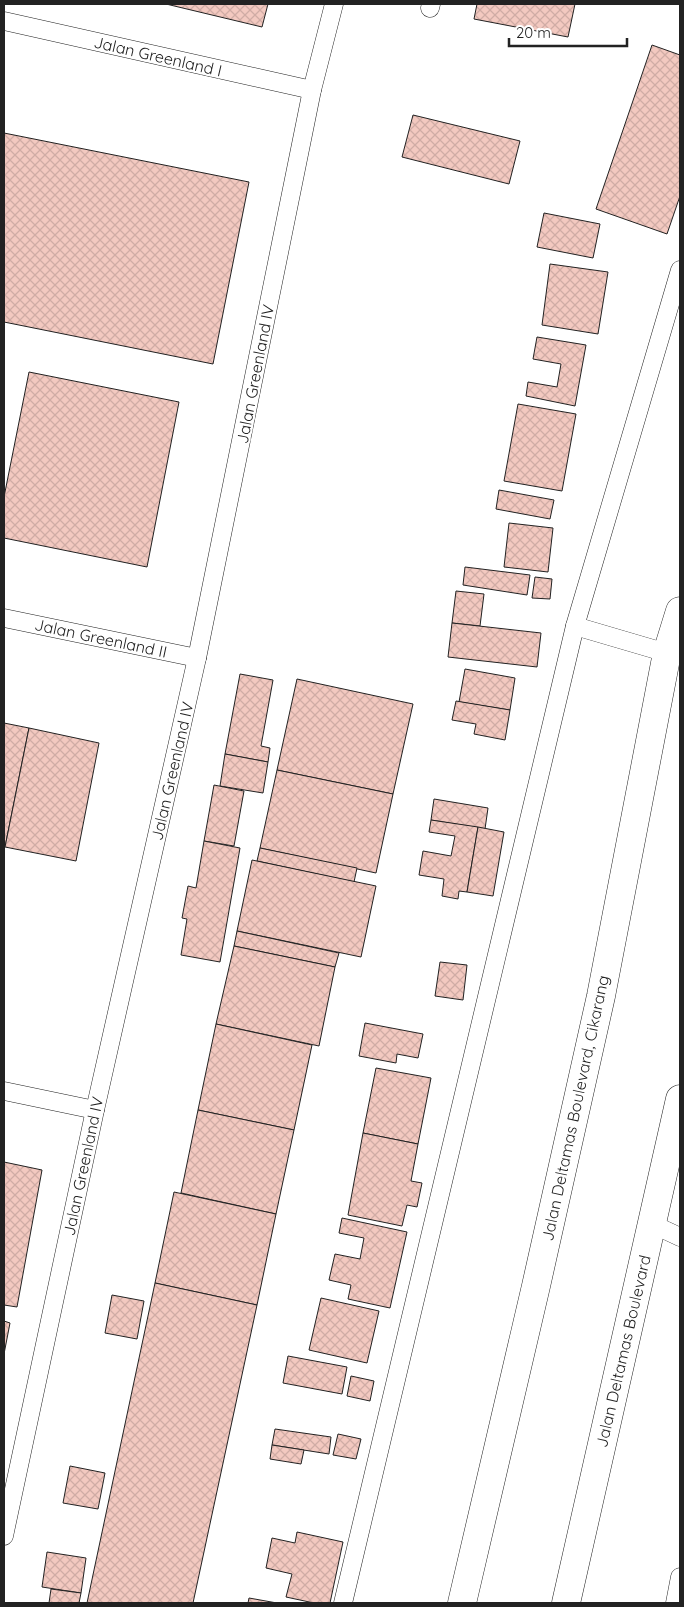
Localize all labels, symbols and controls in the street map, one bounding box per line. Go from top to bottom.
scale bar [509,15,626,47]
text: 20 m [516,23,551,42]
street label: Jalan Greenland I [92,32,224,80]
street label: Jalan Greenland IV [232,302,278,445]
street label: Jalan Greenland II [33,614,169,662]
street label: Jalan Greenland IV [146,700,198,842]
street label: Jalan Deltamas Boulevard, Cikarang [537,973,613,1243]
street label: Jalan Greenland IV [59,1094,108,1237]
street label: Jalan Deltamas Boulevard [591,1253,655,1449]

